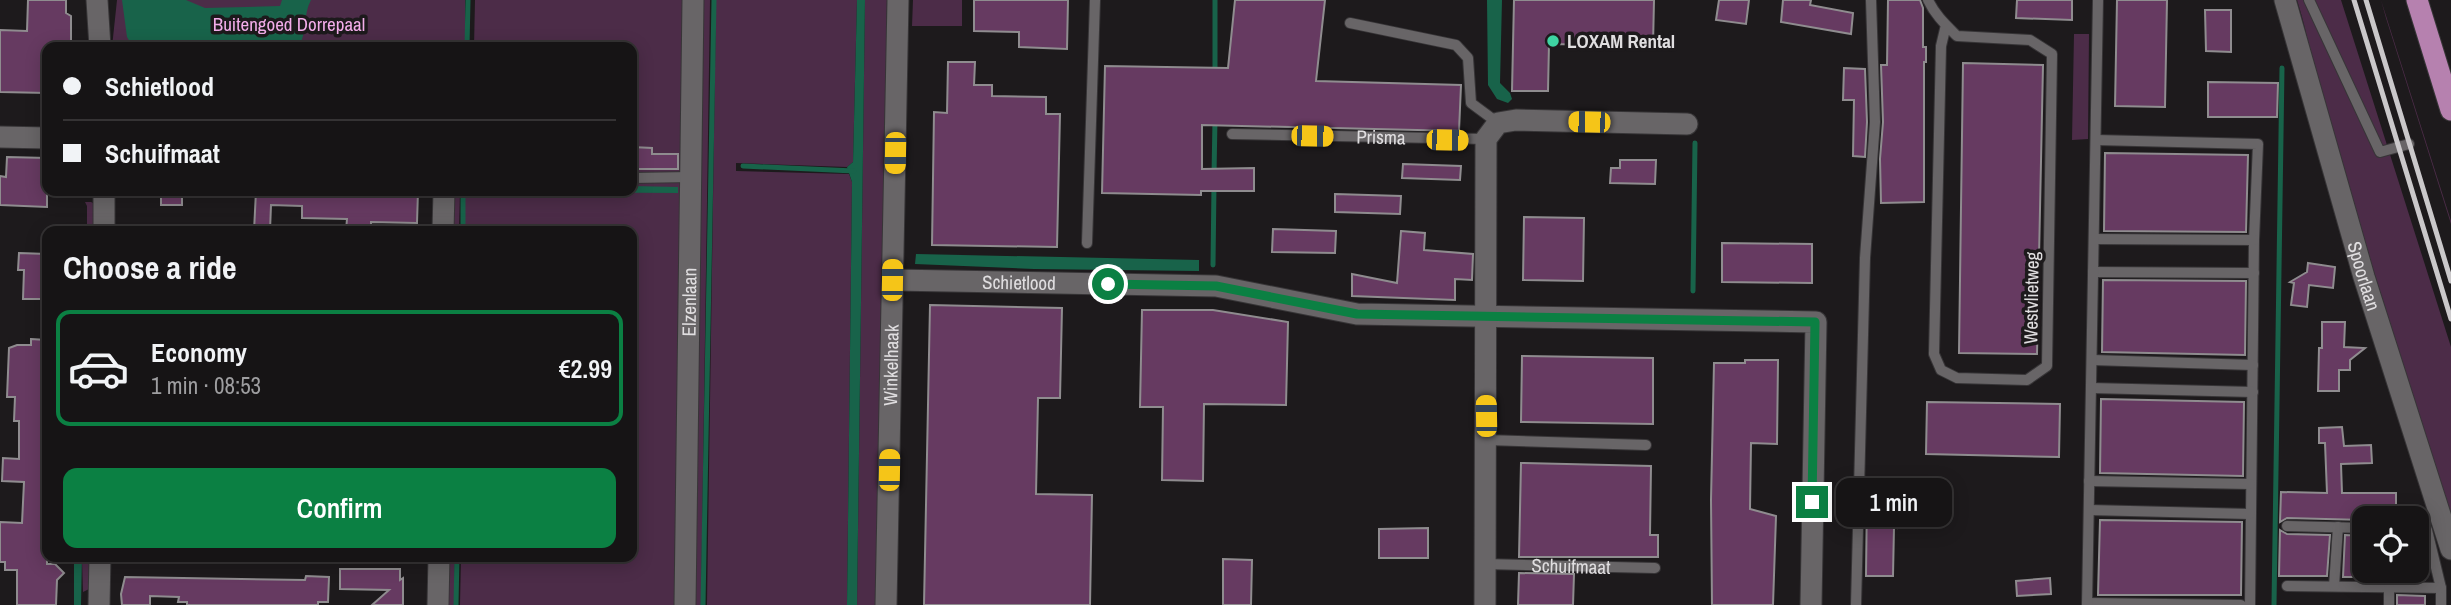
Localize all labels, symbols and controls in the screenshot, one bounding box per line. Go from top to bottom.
park label: Buitengoed Dorrepaal [213,11,365,37]
place label: LOXAM Rental [1567,28,1675,54]
marker: LOXAM Rental [1545,33,1561,49]
text: Schietlood [105,69,214,104]
car [1568,111,1611,133]
street label: Prisma [1356,123,1406,150]
car [1291,125,1334,147]
car [1426,129,1469,151]
car [885,132,906,174]
text: Schuifmaat [105,136,220,171]
street label: Spoorlaan [2341,238,2387,314]
text: Choose a ride [63,246,237,289]
street label: Westvlietweg [2017,251,2045,344]
car [882,259,903,301]
street label: Elzenlaan [676,268,702,336]
route start [1092,268,1124,300]
street label: Schietlood [982,269,1056,296]
street label: Winkelhaak [877,324,905,406]
text: Economy [151,335,247,370]
icon: car [67,337,130,400]
text: €2.99 [559,351,612,386]
text: 1 min · 08:53 [151,370,261,401]
car [1476,395,1497,437]
car [879,449,900,491]
button: Confirm [63,468,616,548]
callout: 1 min [1836,477,1952,526]
route end [1796,486,1828,518]
text: 1 min [1870,487,1918,518]
map controls [2352,506,2429,583]
button: locate [2352,506,2429,583]
street label: Schuifmaat [1531,552,1611,580]

